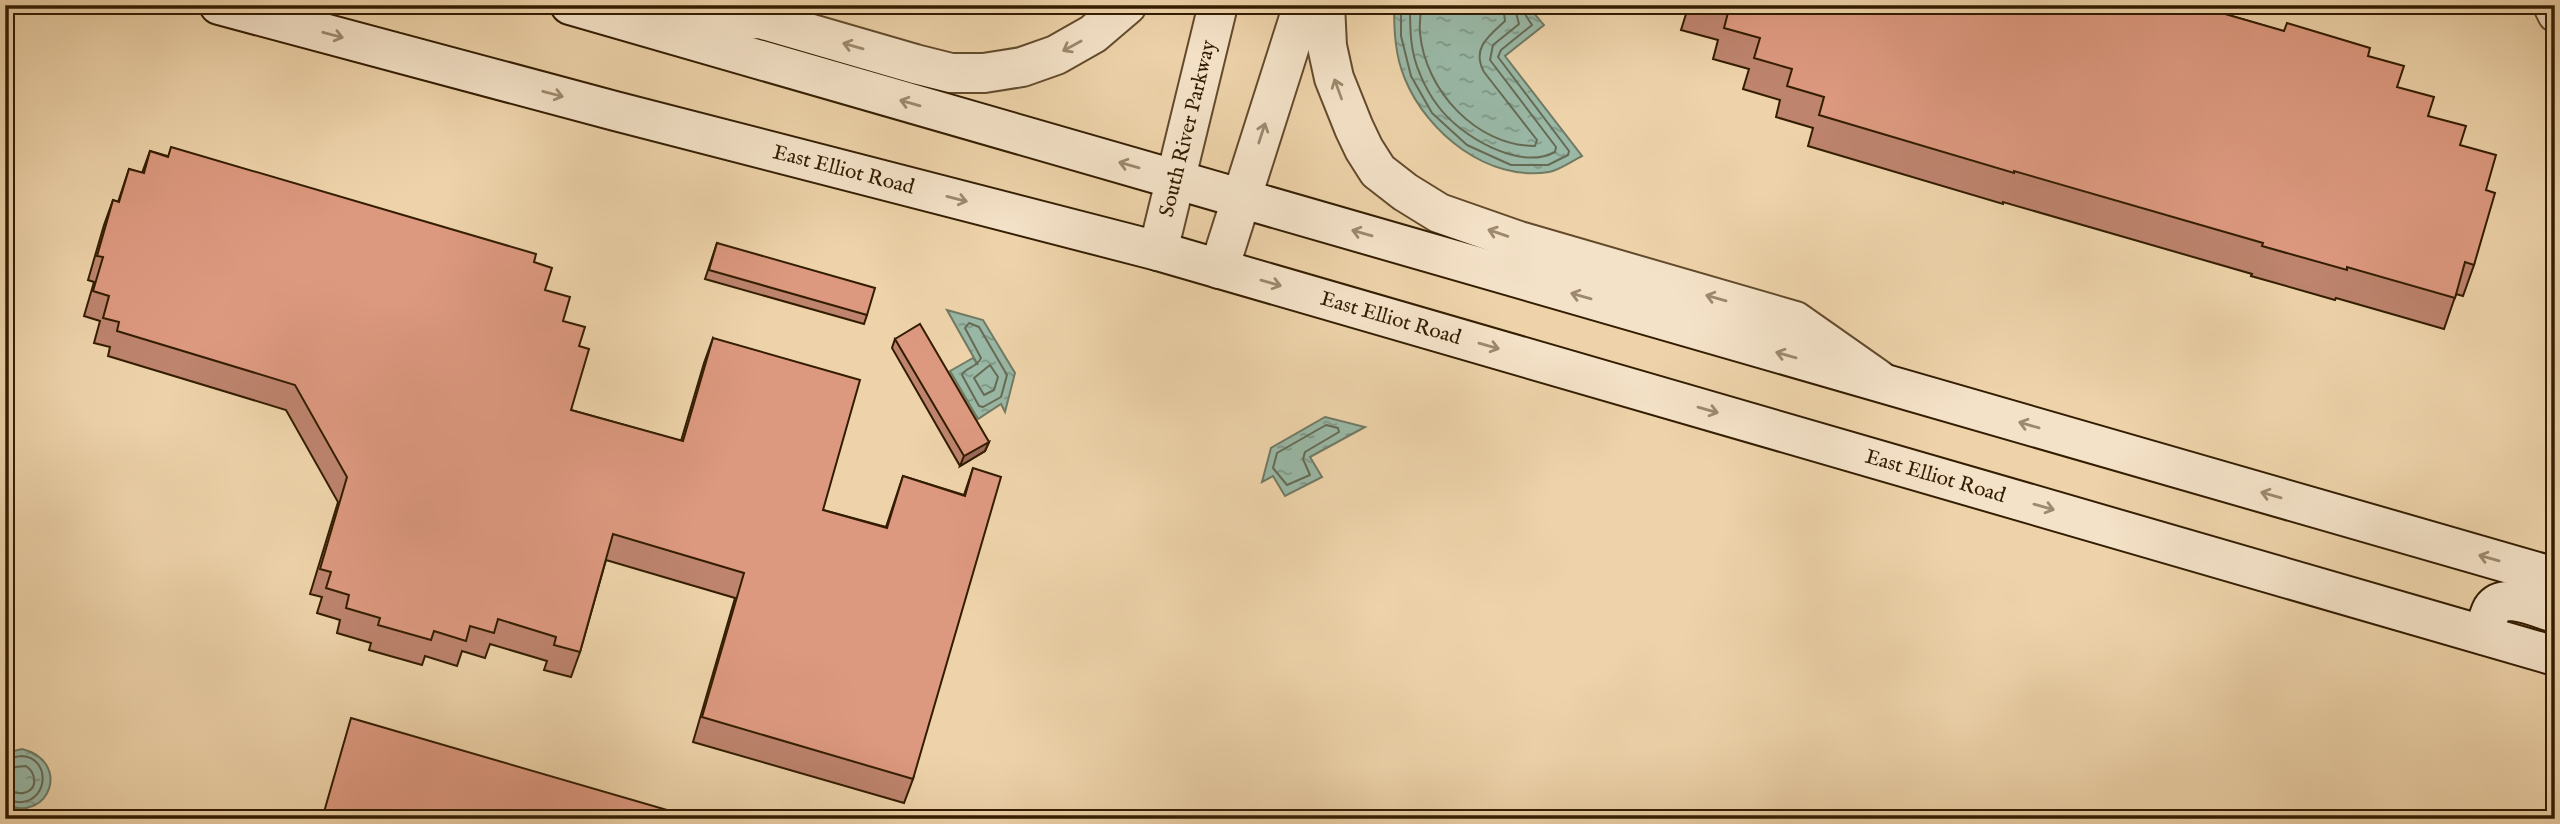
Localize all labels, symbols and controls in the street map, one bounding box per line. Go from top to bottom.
one-way arrow [322,30,344,43]
street label: South River Parkway [1153,37,1223,220]
one-way arrow [843,39,865,52]
one-way arrow [1063,39,1083,53]
one-way arrow [1331,78,1343,100]
one-way arrow [541,88,563,101]
one-way arrow [899,95,921,108]
one-way arrow [1257,123,1269,145]
street label: East Elliot Road [770,139,918,201]
one-way arrow [1118,158,1140,171]
one-way arrow [946,194,968,207]
one-way arrow [1351,226,1373,239]
one-way arrow [1487,226,1509,238]
one-way arrow [1260,278,1282,291]
street label: East Elliot Road [1317,285,1465,352]
one-way arrow [1570,289,1592,302]
one-way arrow [1705,291,1727,304]
one-way arrow [1478,341,1500,354]
one-way arrow [1776,348,1798,361]
one-way arrow [1697,404,1719,417]
one-way arrow [2018,417,2040,430]
street label: East Elliot Road [1862,443,2009,510]
one-way arrow [2260,487,2282,500]
one-way arrow [2033,502,2055,515]
one-way arrow [2478,551,2500,564]

